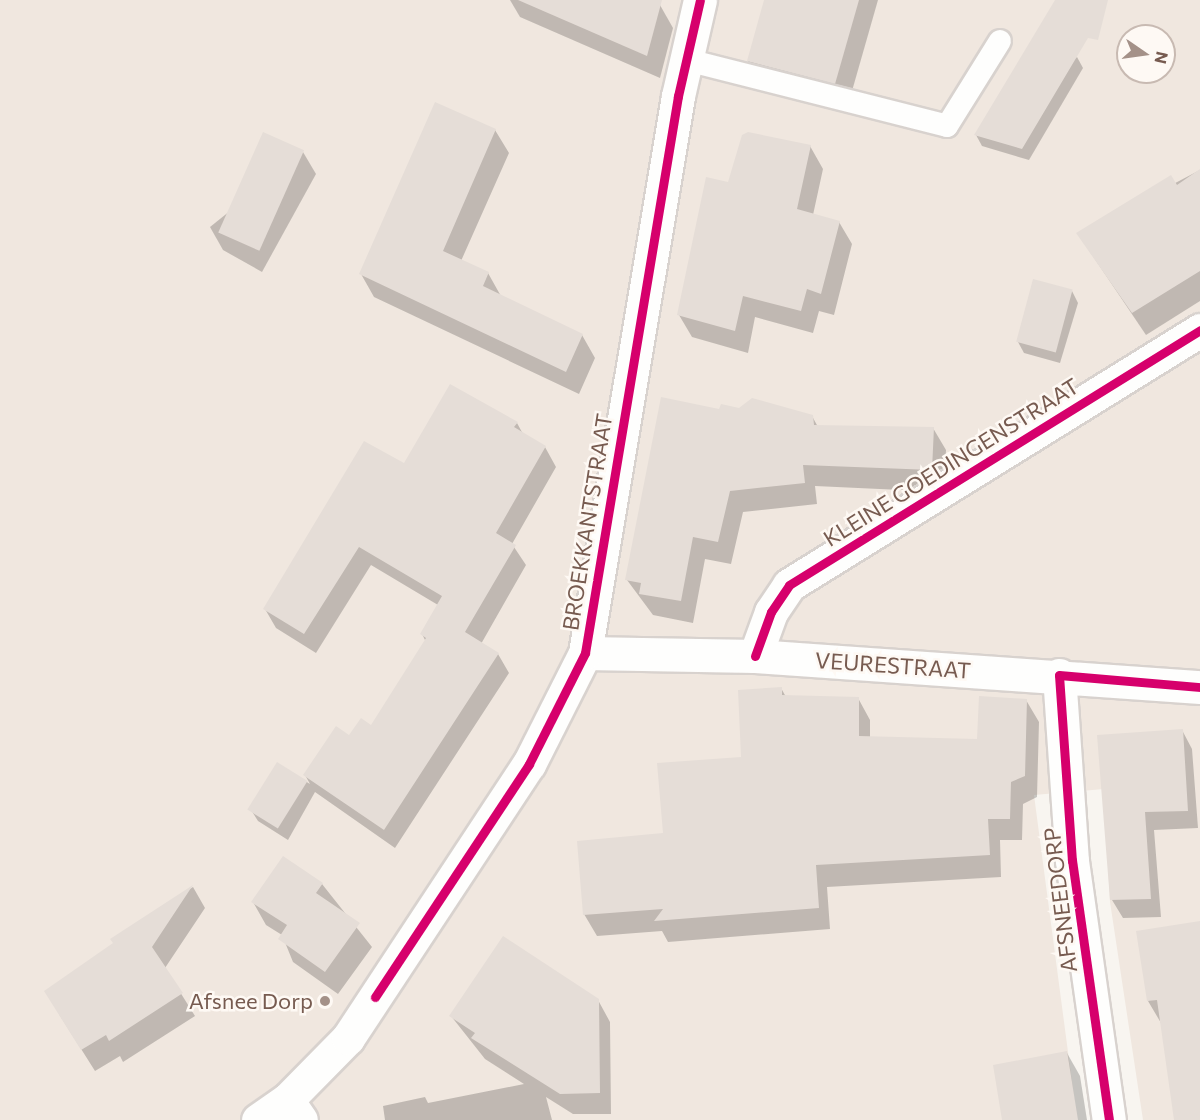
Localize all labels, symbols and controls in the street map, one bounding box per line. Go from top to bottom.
north arrow [1116,24,1176,84]
text: N [1151,50,1173,66]
street label: KLEINE GOEDINGENSTRAAT [818,372,1084,552]
street label: BROEKKANTSTRAAT [557,412,617,632]
street label: VEURESTRAAT [814,646,972,684]
street label: AFSNEEDORP [1038,826,1082,974]
place label: Afsnee Dorp [189,988,313,1014]
marker: Afsnee Dorp [318,994,332,1008]

